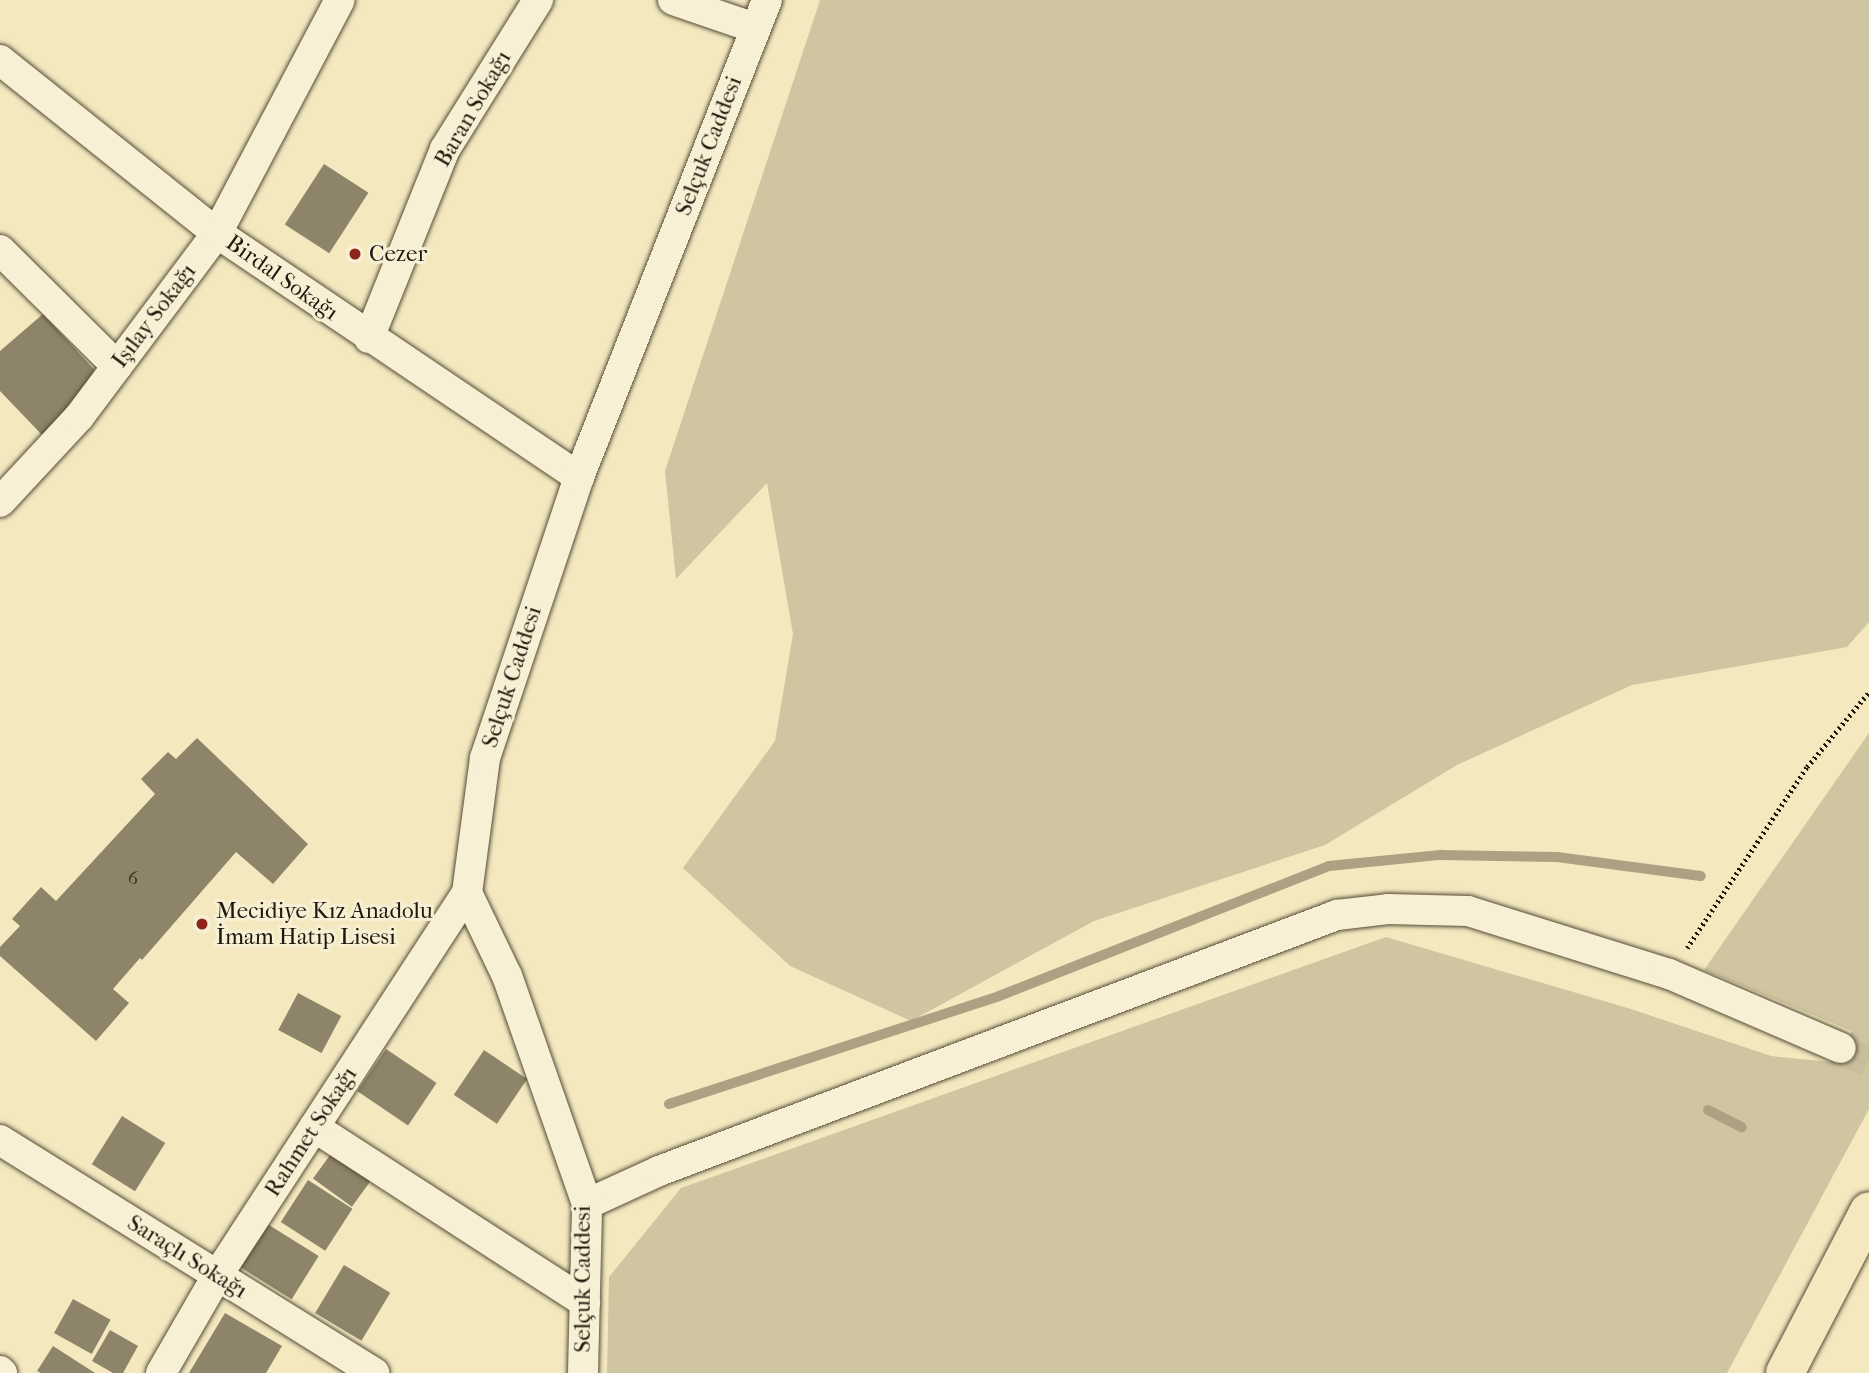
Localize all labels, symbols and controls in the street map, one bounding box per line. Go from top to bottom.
street label: Baran Sokağı [429,46,517,172]
street label: Selçuk Caddesi [670,72,748,220]
street label: Birdal Sokağı [221,229,343,327]
place label: Cezer [369,240,427,268]
marker: Cezer [347,246,363,262]
street label: Işılay Sokağı [106,259,202,373]
street label: Selçuk Caddesi [476,603,548,751]
house number: 6 [128,868,138,890]
place label: Mecidiye Kız Anadolu İmam Hatip Lisesi [216,897,433,951]
marker: Mecidiye Kız Anadolu İmam Hatip Lisesi [194,916,210,932]
street label: Rahmet Sokağı [259,1062,363,1202]
street label: Selçuk Caddesi [569,1205,597,1353]
street label: Saraçlı Sokağı [122,1209,252,1305]

